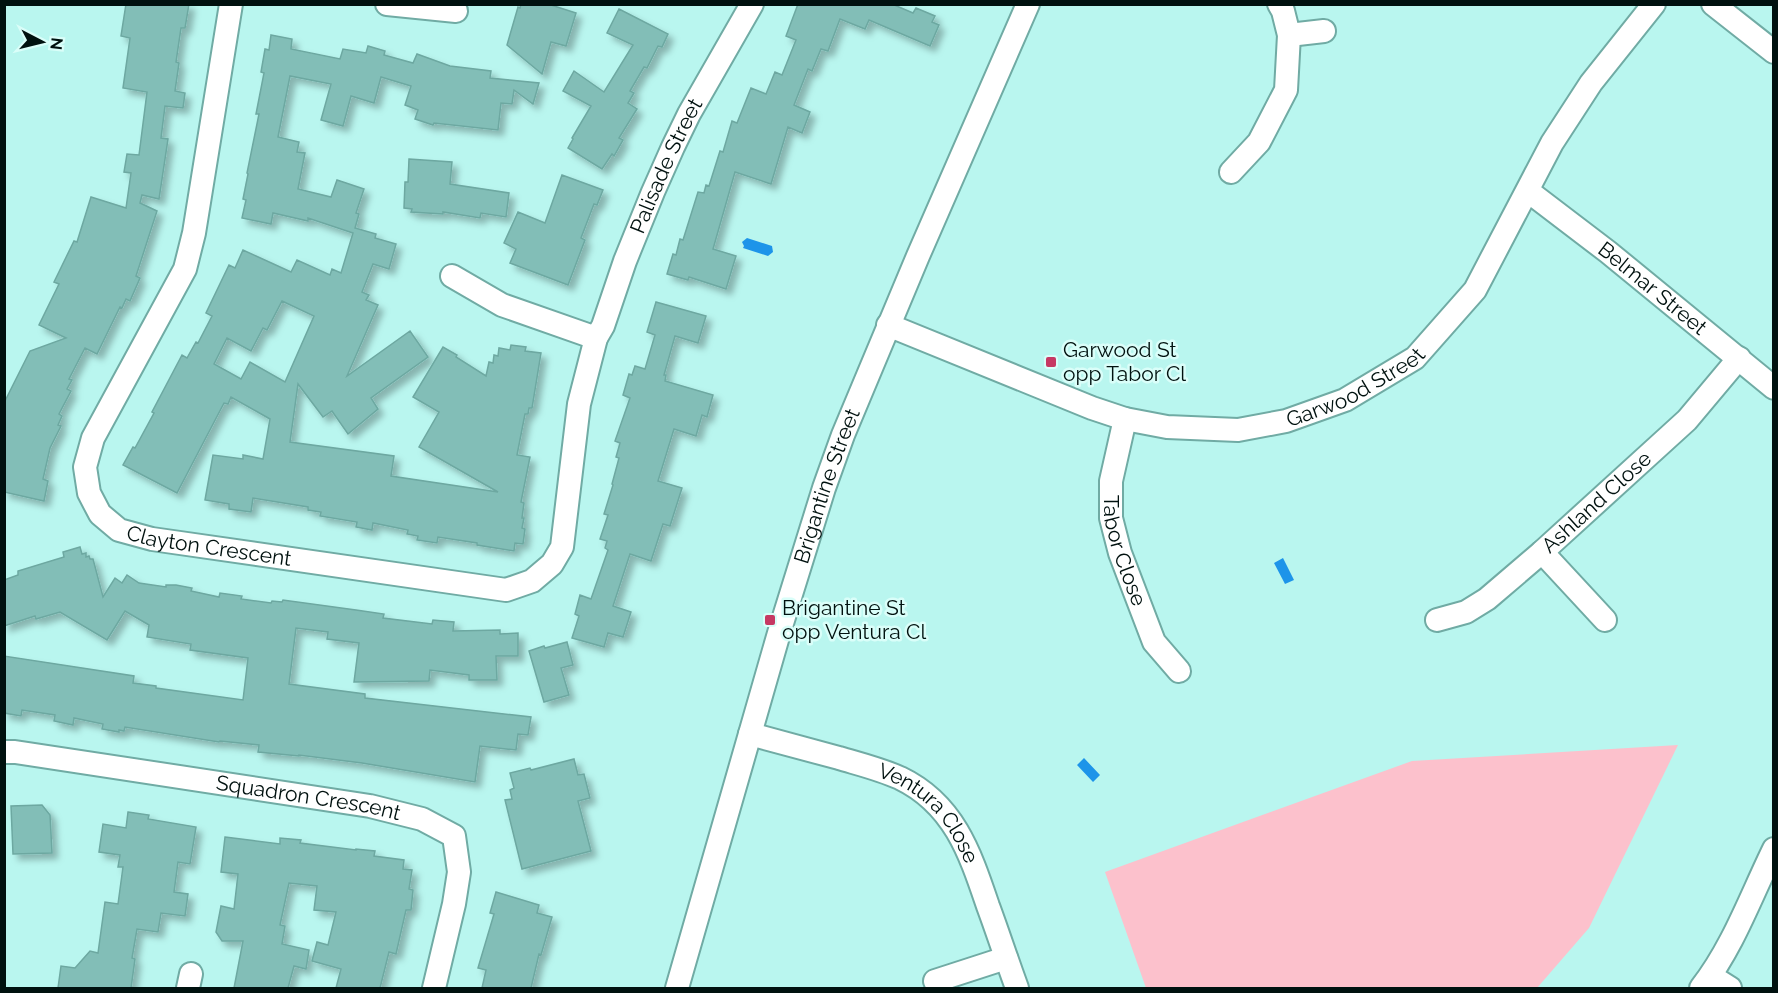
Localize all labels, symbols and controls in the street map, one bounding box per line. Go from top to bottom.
north arrow [12,12,72,72]
text: N [46,37,67,51]
street label: Palisade Street [625,94,707,237]
street label: Belmar Street [1593,236,1712,340]
place label: Garwood St opp Tabor Cl [1063,337,1186,386]
street label: Garwood Street [1283,343,1430,432]
marker: Garwood St opp Tabor Cl [1044,355,1058,369]
street label: Brigantine Street [788,404,865,566]
street label: Ashland Close [1536,446,1656,558]
street label: Tabor Close [1099,495,1152,609]
street label: Clayton Crescent [124,520,293,571]
place label: Brigantine St opp Ventura Cl [782,595,926,644]
marker: Brigantine St opp Ventura Cl [763,613,777,627]
street label: Ventura Close [875,758,984,867]
street label: Squadron Crescent [214,770,404,825]

